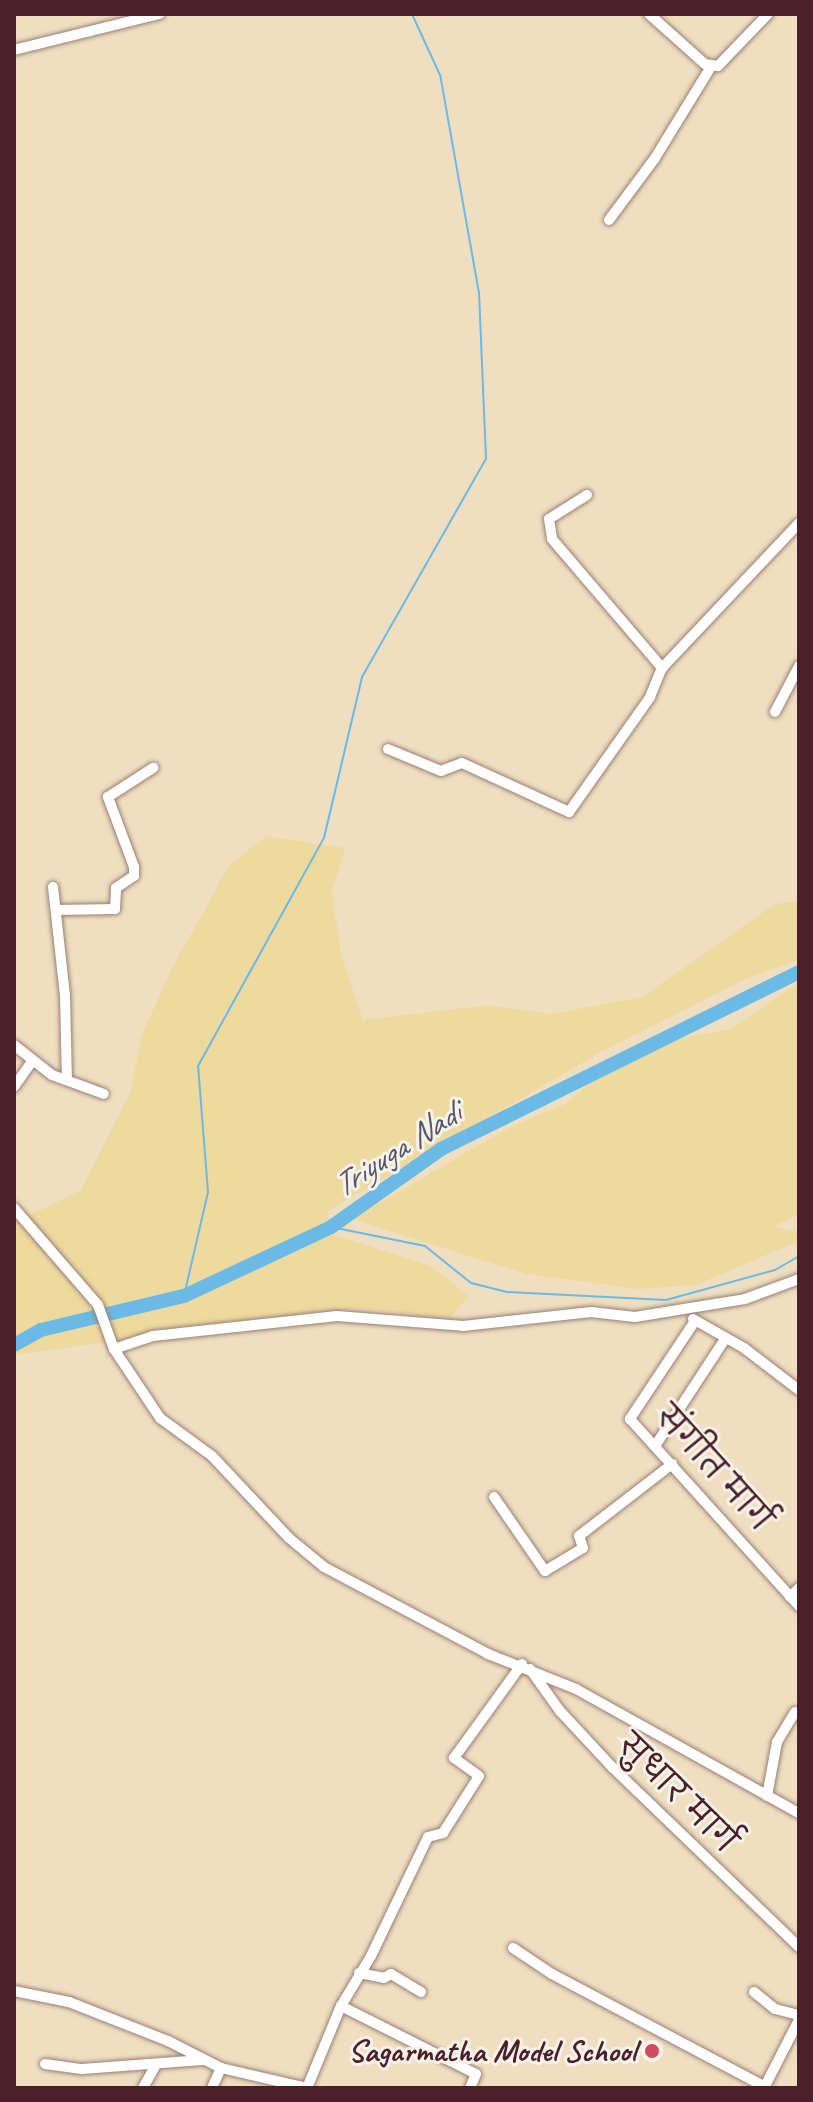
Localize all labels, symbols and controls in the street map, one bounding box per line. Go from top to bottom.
water label: Triyuga Nadi [324,1092,468,1206]
street label: संगीत मार्ग [646,1398,780,1540]
street label: सुधार मार्ग [609,1726,745,1862]
place label: Sagarmatha Model School [348,2032,636,2070]
marker: Sagarmatha Model School [643,2042,661,2060]

